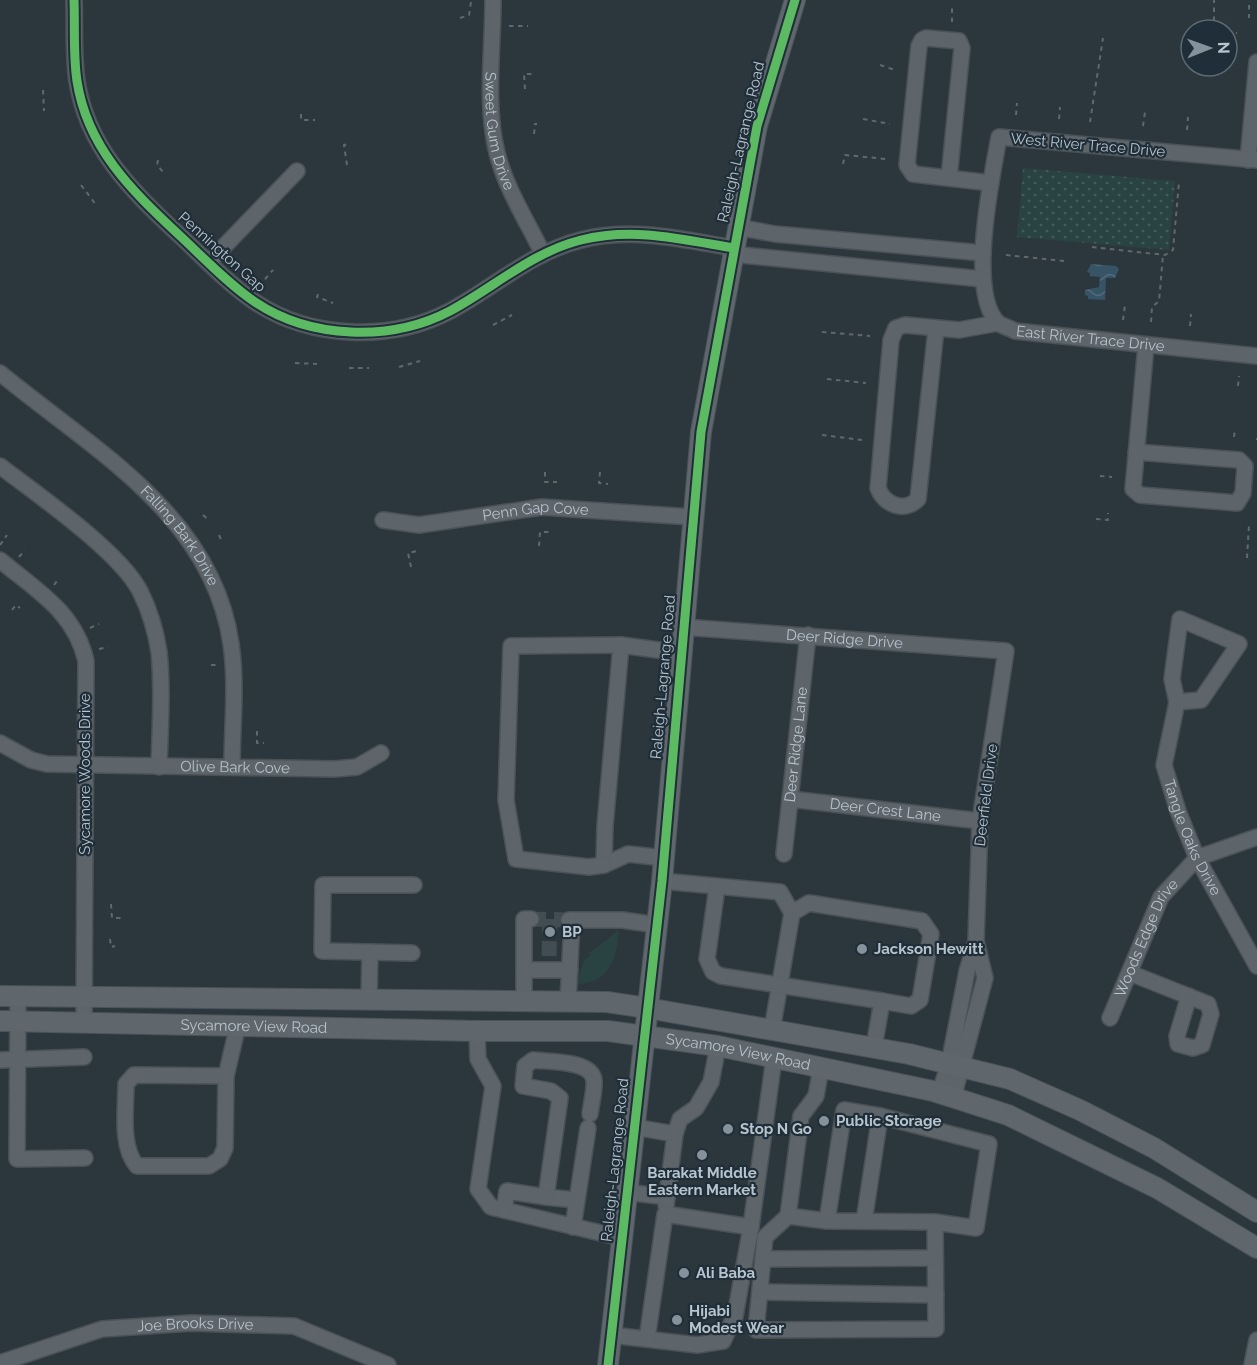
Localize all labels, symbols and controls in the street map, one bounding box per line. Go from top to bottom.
north arrow [1179,18,1239,78]
text: N [1214,41,1233,54]
street label: Raleigh-Lagrange Road [714,60,768,224]
street label: Sweet Gum Drive [481,72,518,193]
street label: West River Trace Drive [1010,129,1166,161]
street label: Pennington Gap [175,208,269,296]
street label: East River Trace Drive [1015,322,1166,355]
street label: Falling Bark Drive [137,482,222,589]
street label: Penn Gap Cove [481,498,589,525]
street label: Raleigh-Lagrange Road [647,594,679,760]
street label: Deer Ridge Drive [785,626,904,652]
street label: Deer Ridge Lane [781,686,811,803]
street label: Sycamore Woods Drive [76,693,94,855]
street label: Deerfield Drive [971,743,1001,847]
street label: Olive Bark Cove [180,757,290,777]
street label: Tangle Oaks Drive [1160,777,1225,899]
street label: Deer Crest Lane [829,795,942,825]
street label: Woods Edge Drive [1111,875,1182,1000]
place label: BP [562,923,582,941]
marker: BP [543,925,557,939]
place label: Jackson Hewitt [874,940,984,958]
marker: Jackson Hewitt [855,942,869,956]
street label: Sycamore View Road [180,1016,328,1037]
street label: Sycamore View Road [665,1030,812,1074]
street label: Raleigh-Lagrange Road [597,1077,633,1243]
place label: Public Storage [836,1112,941,1130]
marker: Public Storage [817,1114,831,1128]
place label: Stop N Go [740,1120,812,1138]
marker: Stop N Go [721,1122,735,1136]
marker: Barakat Middle Eastern Market [695,1148,709,1162]
place label: Barakat Middle Eastern Market [647,1164,757,1199]
place label: Ali Baba [696,1264,756,1282]
marker: Ali Baba [677,1266,691,1280]
place label: Hijabi Modest Wear [689,1302,784,1337]
marker: Hijabi Modest Wear [670,1313,684,1327]
street label: Joe Brooks Drive [137,1314,254,1336]

